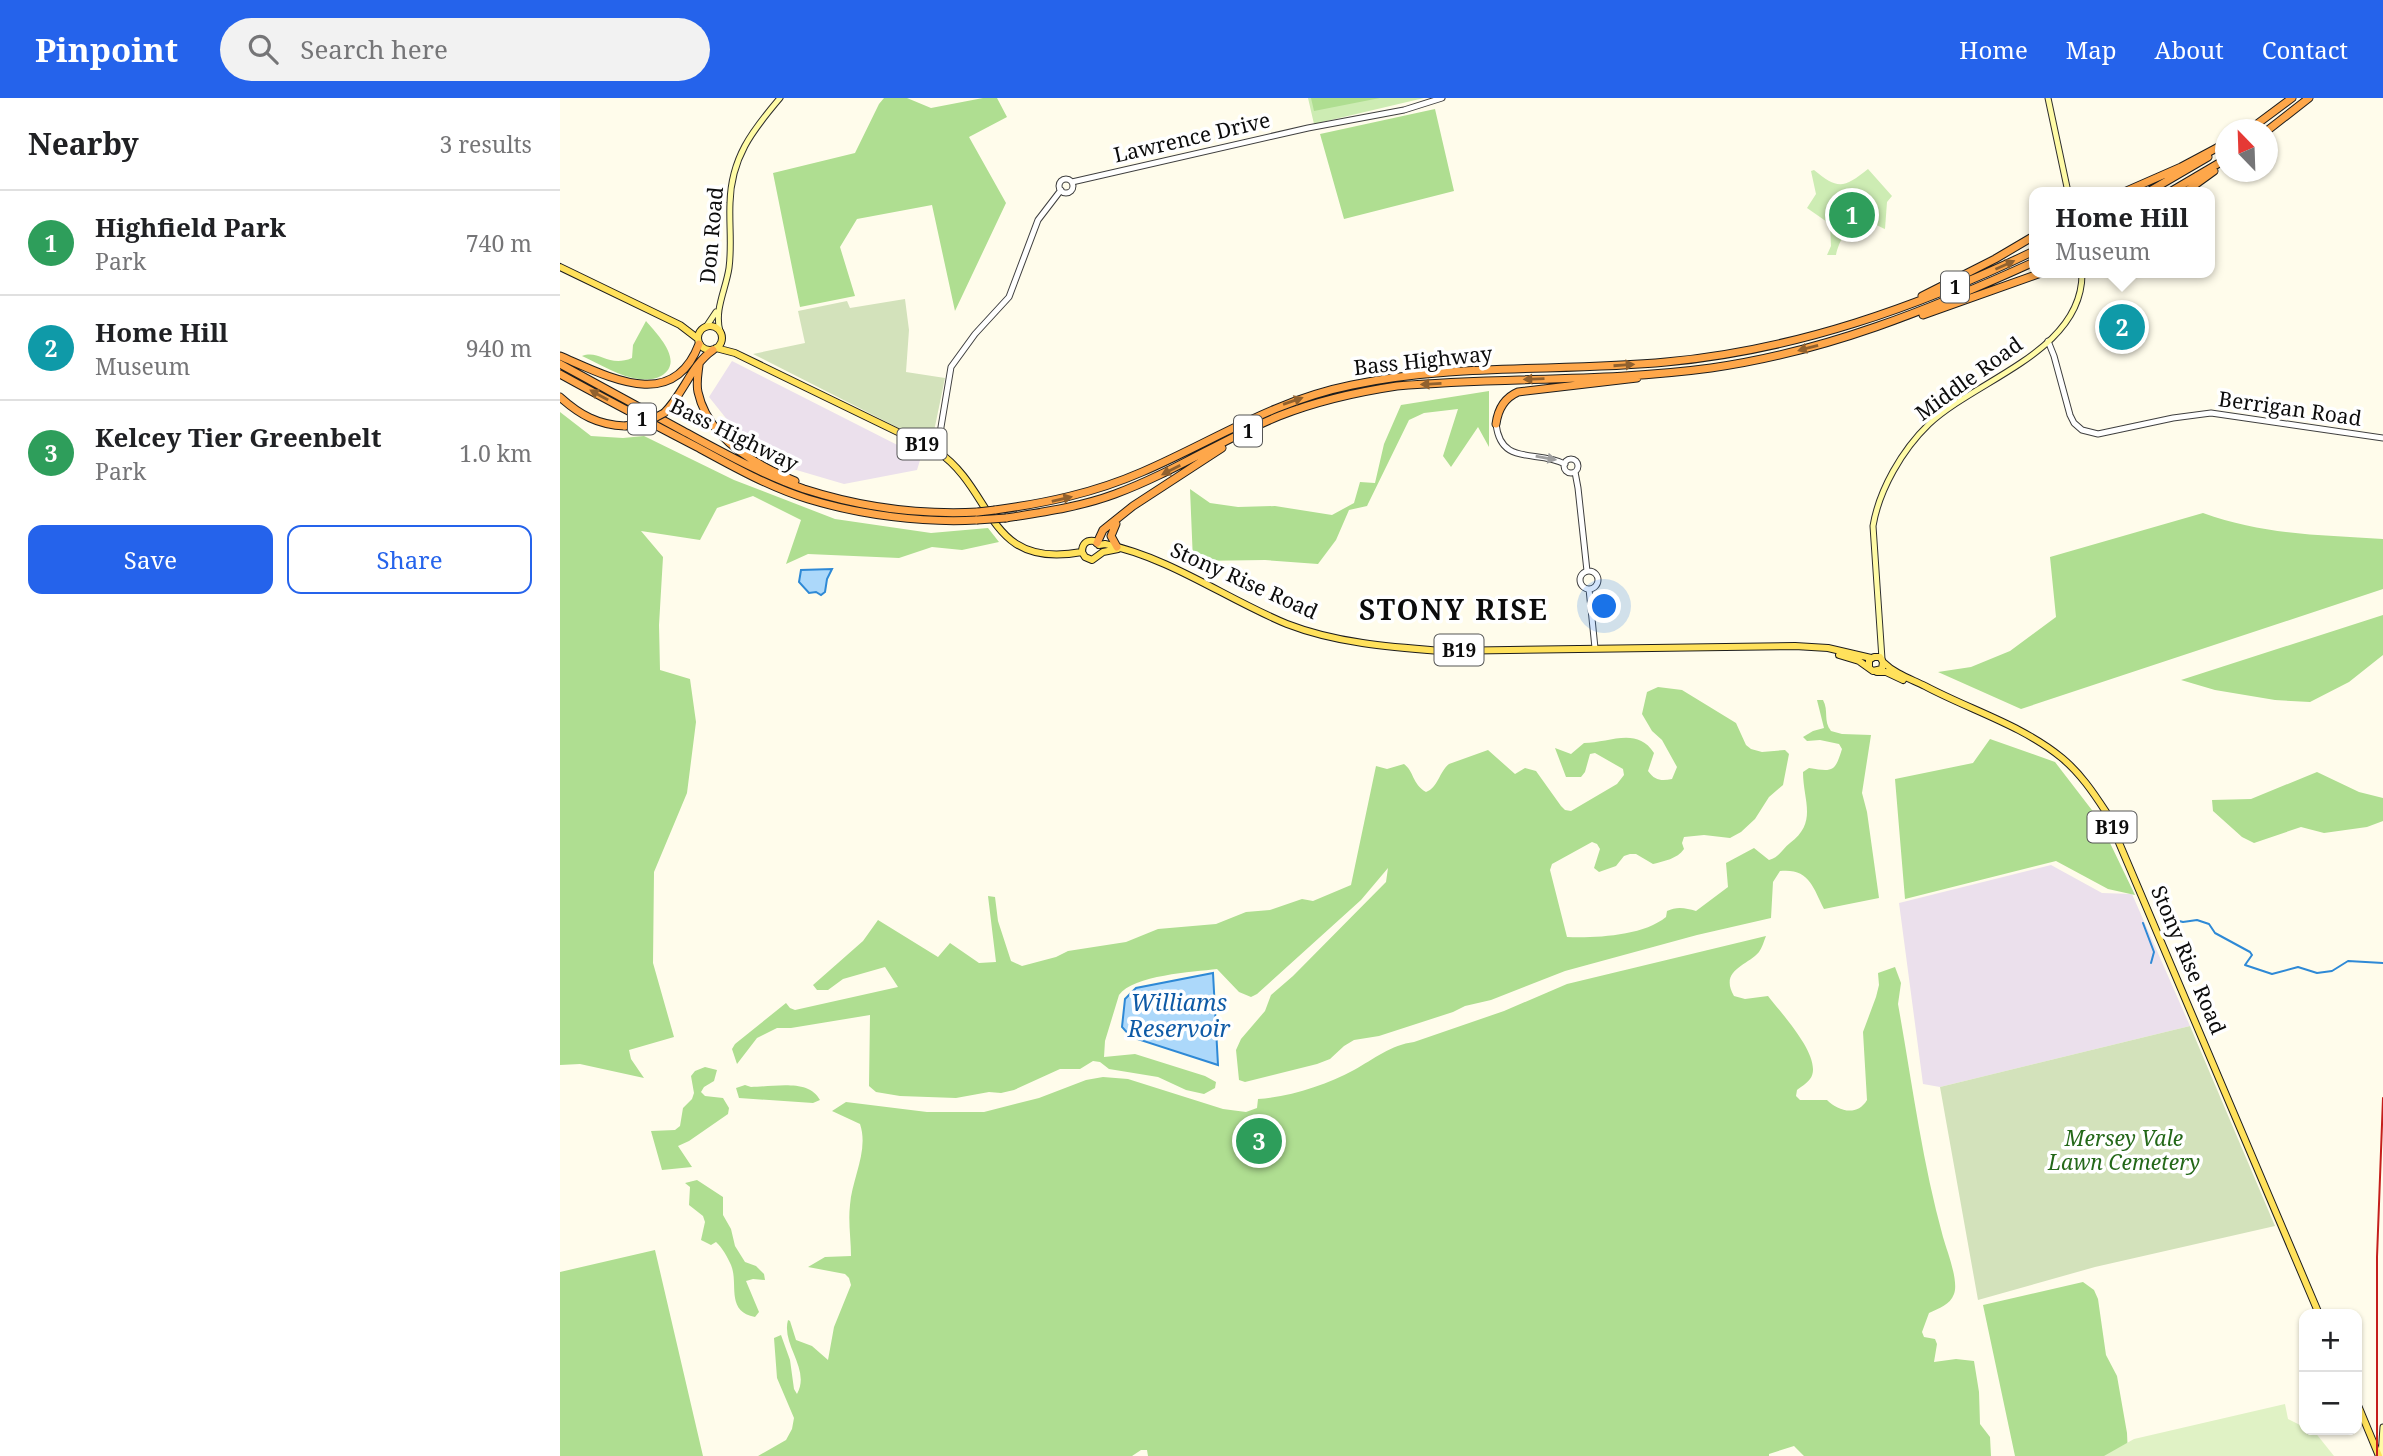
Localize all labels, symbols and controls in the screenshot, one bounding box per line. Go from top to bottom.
search box [220,18,710,81]
text: Pinpoint [35,27,178,72]
icon: search [244,30,282,68]
text: Search here [300,31,448,67]
text: Home [1959,33,2028,66]
text: Map [2066,33,2117,66]
text: About [2155,33,2224,66]
text: Contact [2262,33,2348,66]
street label: Lawrence Drive [1111,105,1273,169]
north arrow [2215,119,2278,182]
text: Nearby [28,123,139,164]
text: 3 results [439,128,532,160]
street label: Don Road [693,185,729,284]
popup [2029,187,2215,278]
pin: 1 [1829,189,1875,241]
text: Home Hill [2055,199,2189,235]
text: Highfield Park [95,209,286,245]
text: 1 [45,227,58,259]
text: 740 m [466,227,532,259]
text: Museum [2055,235,2151,267]
text: Park [95,245,146,277]
one-way arrow [1995,259,2015,271]
road number: 1 [1941,272,1969,302]
pin: 2 [2099,301,2145,353]
text: Home Hill [95,314,228,350]
street label: Middle Road [1909,330,2028,427]
text: 2 [45,332,58,364]
text: 940 m [466,332,532,364]
street label: Bass Highway [1352,339,1494,381]
one-way arrow [1797,343,1819,354]
text: Museum [95,350,190,382]
one-way arrow [1613,359,1635,370]
one-way arrow [1523,373,1545,385]
one-way arrow [1420,378,1442,389]
street label: Berrigan Road [2217,384,2364,432]
one-way arrow [589,389,609,401]
street label: Bass Highway [666,391,803,477]
one-way arrow [1283,395,1304,406]
road number: 1 [628,404,656,434]
road number: 1 [1234,416,1262,446]
text: Kelcey Tier Greenbelt [95,419,381,455]
road number: B19 [898,428,946,460]
text: 3 [45,437,58,469]
text: 1.0 km [459,437,532,469]
one-way arrow [1535,453,1557,464]
text: Park [95,455,146,487]
one-way arrow [1161,464,1181,475]
one-way arrow [1051,494,1073,505]
button: Save [28,525,273,594]
button: Share [287,525,532,594]
street label: Stony Rise Road [1166,535,1323,625]
your location [1587,589,1621,623]
district label: STONY RISE [1359,590,1549,628]
road number: B19 [1434,635,1483,666]
road number: B19 [2088,812,2136,842]
street label: Stony Rise Road [2145,881,2233,1038]
water label: Williams Reservoir [1127,986,1231,1044]
pin: 3 [1236,1115,1282,1167]
park label: Mersey Vale Lawn Cemetery [2047,1124,2200,1176]
map controls [2299,1309,2362,1435]
button: + [2299,1309,2362,1372]
button: − [2299,1372,2362,1435]

